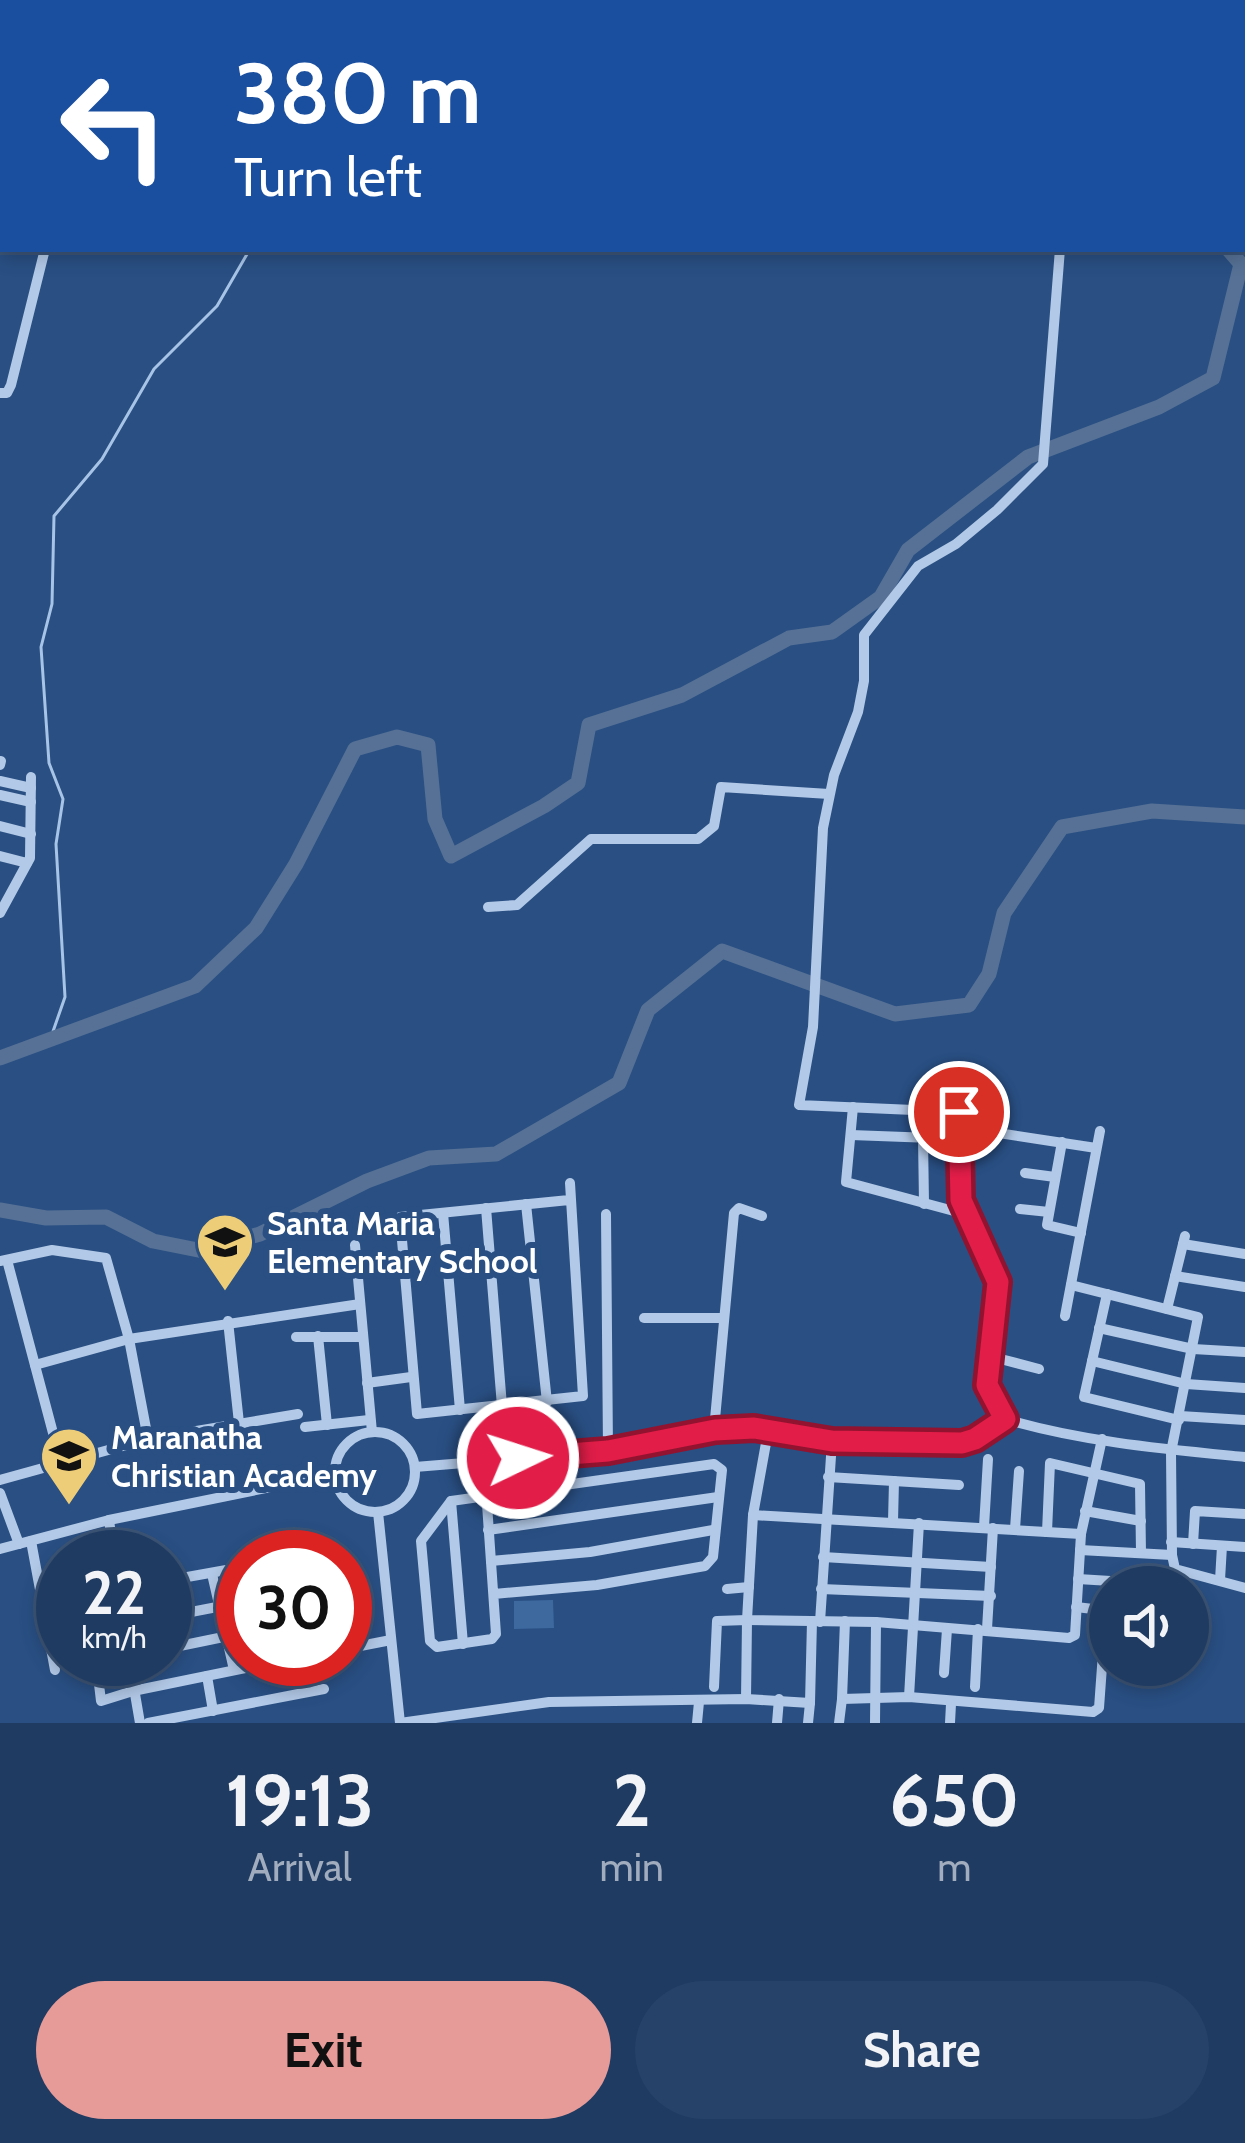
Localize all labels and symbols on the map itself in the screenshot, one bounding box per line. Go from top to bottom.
pin [908,1061,1010,1163]
place label: Santa Maria Elementary School [267,1203,537,1281]
school or university icon: Santa Maria Elementary School [194,1211,256,1293]
position arrow [455,1395,581,1521]
place label: Maranatha Christian Academy [111,1417,377,1495]
school or university icon: Maranatha Christian Academy [38,1425,100,1507]
speed limit sign: 30 [216,1530,372,1686]

